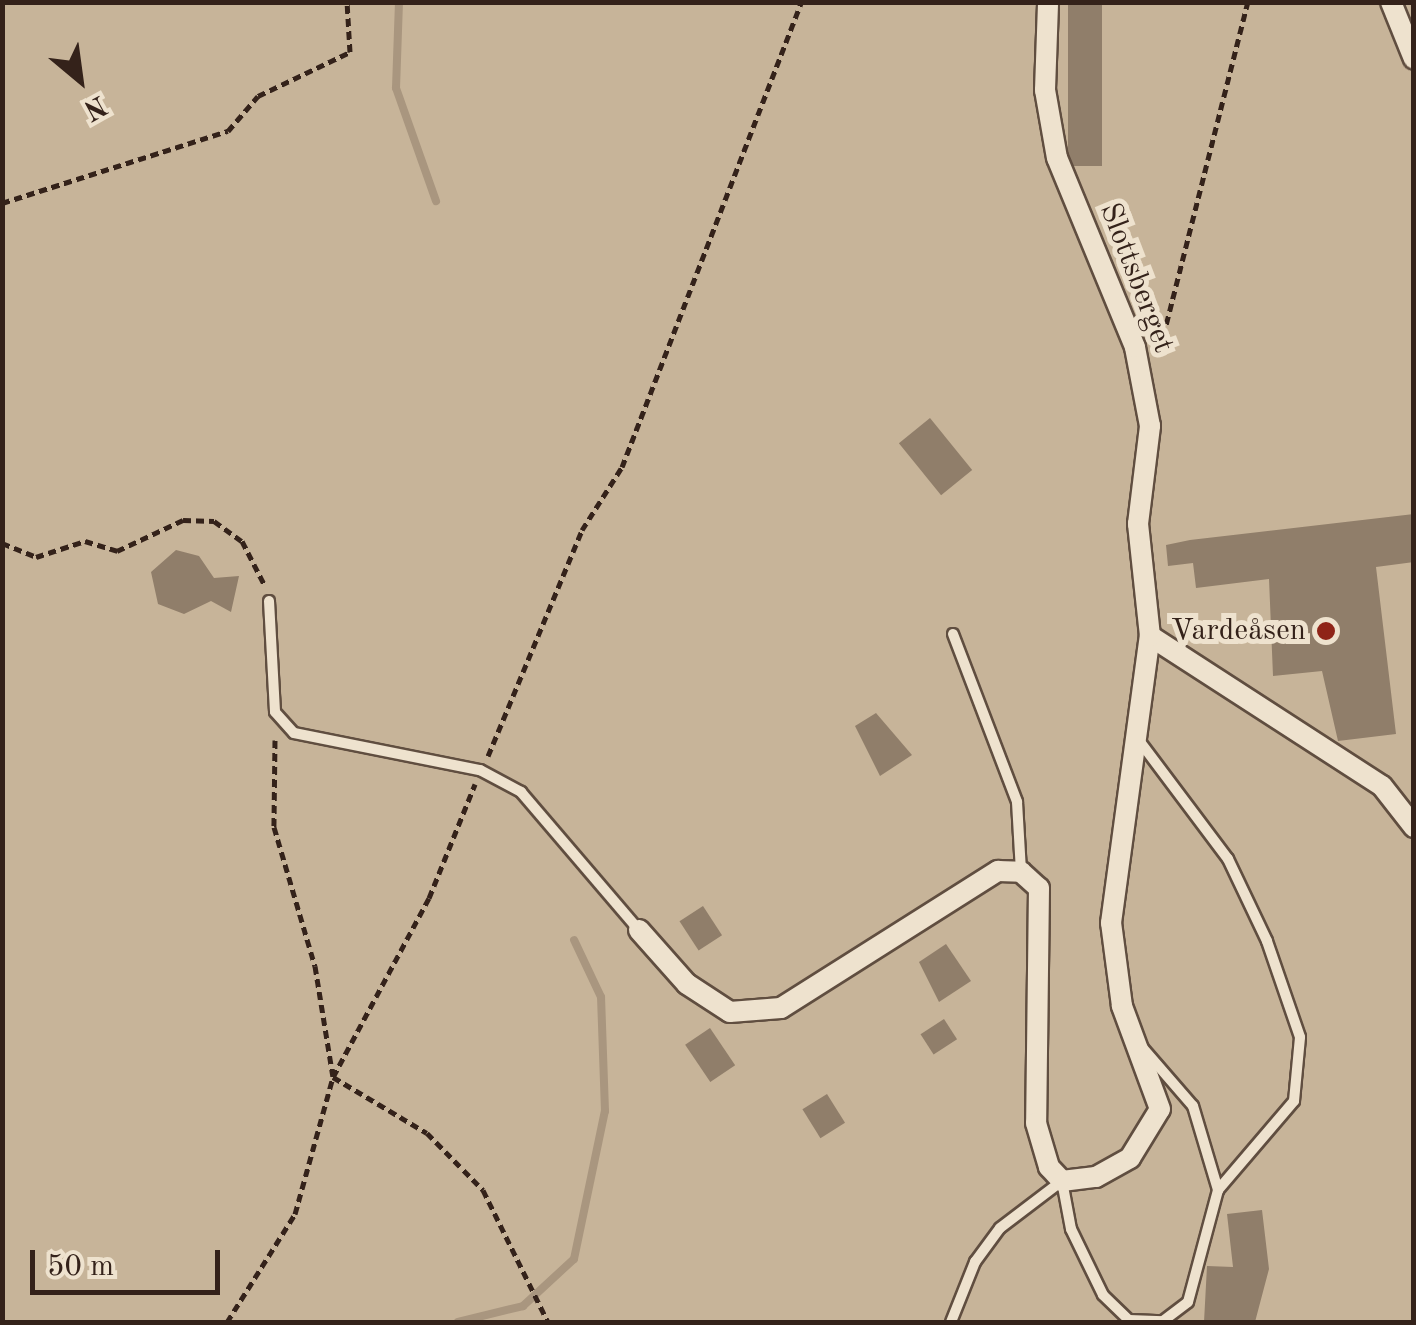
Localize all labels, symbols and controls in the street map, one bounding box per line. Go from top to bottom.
north arrow [30,30,130,130]
text: N [78,89,111,124]
street label: Slottsberget [1091,198,1181,358]
place label: Vardeåsen [1171,613,1306,649]
marker: Vardeåsen [1315,620,1337,642]
scale bar [35,1230,225,1292]
text: 50 m [47,1252,114,1282]

